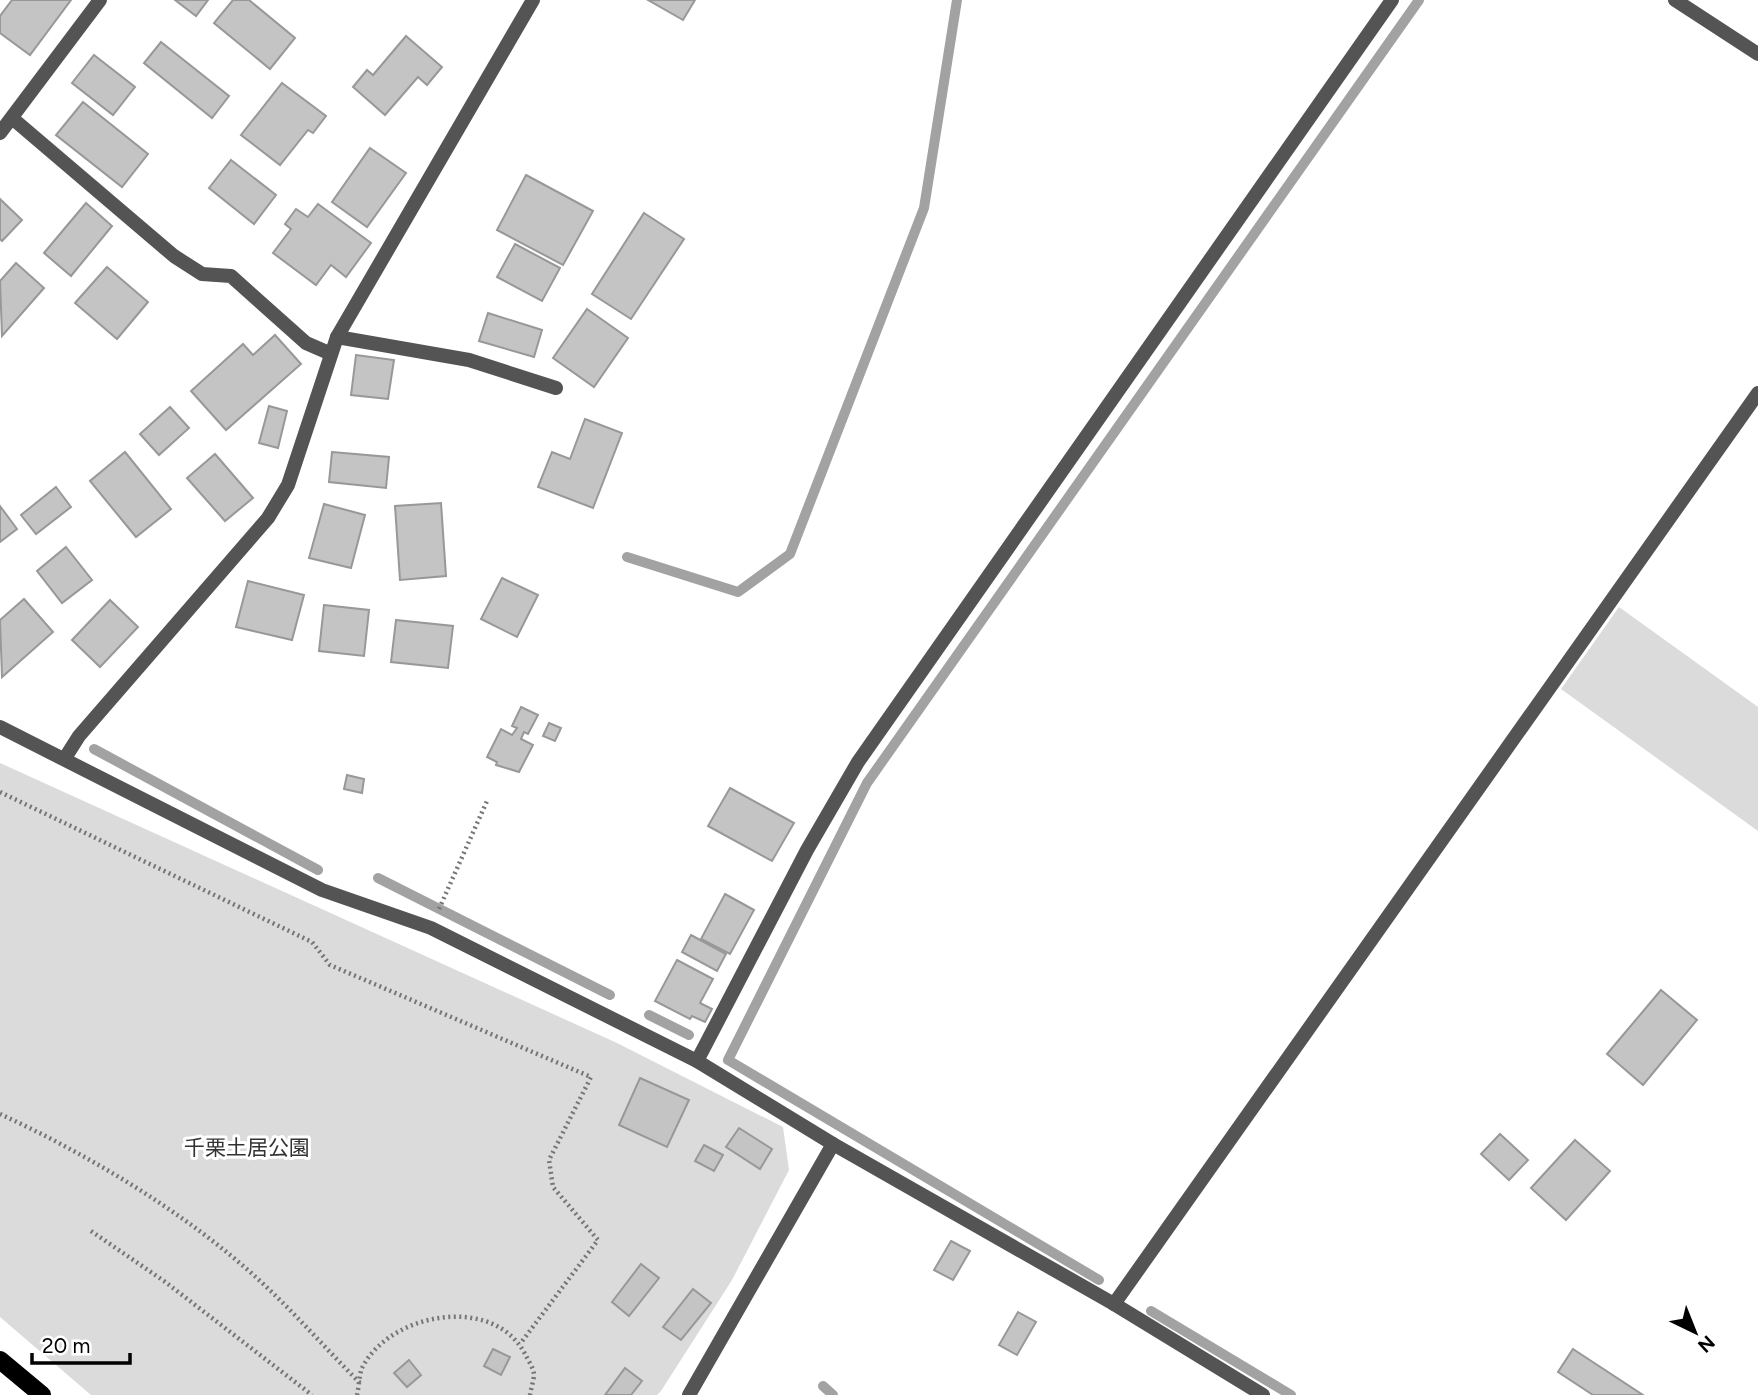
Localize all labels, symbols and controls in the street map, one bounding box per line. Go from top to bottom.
park label: 千栗土居公園 [184,1135,310,1160]
north arrow [1660,1297,1730,1367]
scale bar [32,1322,130,1366]
text: N [1693,1331,1719,1357]
text: 20 m [42,1333,90,1358]

